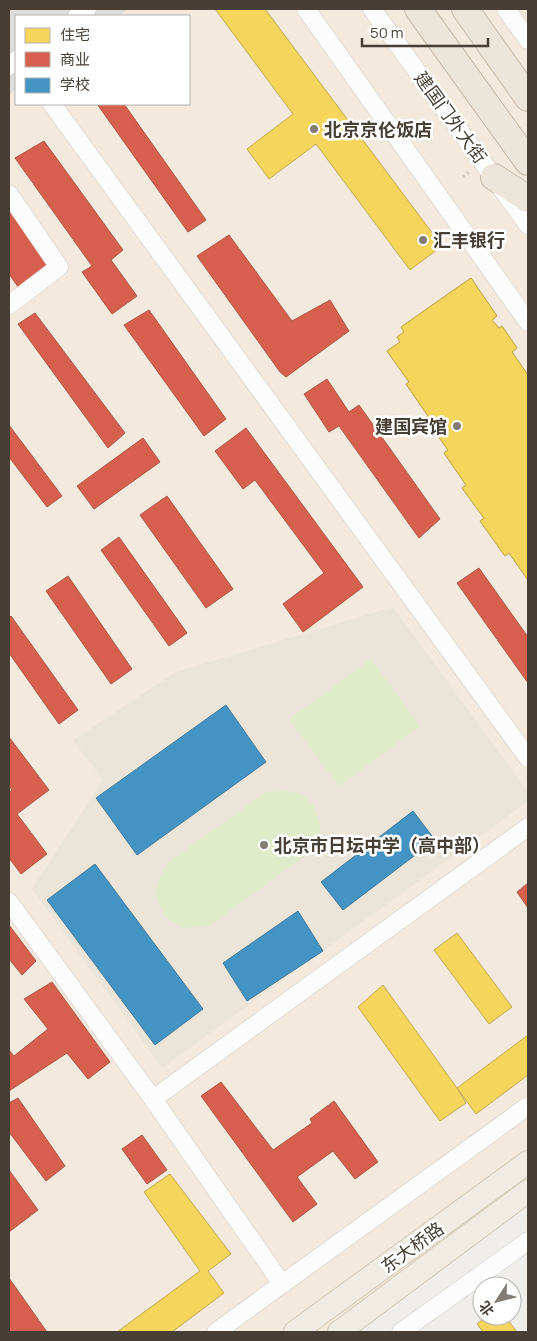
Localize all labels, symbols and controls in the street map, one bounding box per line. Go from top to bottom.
legend [15,15,190,105]
scale bar [362,15,488,47]
text: 50 m [370,22,404,43]
text: 住宅 [60,24,90,45]
text: 商业 [60,49,90,70]
street label: 建国门外大街 [410,66,492,168]
text: 学校 [60,74,90,95]
place label: 北京京伦饭店 [324,117,432,141]
marker: 北京京伦饭店 [308,123,320,135]
place label: 汇丰银行 [433,228,505,252]
marker: 汇丰银行 [417,234,429,246]
place label: 建国宾馆 [375,414,447,438]
marker: 建国宾馆 [451,420,463,432]
place label: 北京市日坛中学（高中部） [274,833,490,857]
marker: 北京市日坛中学（高中部） [258,839,270,851]
street label: 东大桥路 [376,1216,448,1278]
north arrow [472,1276,522,1326]
text: 北 [474,1298,498,1320]

